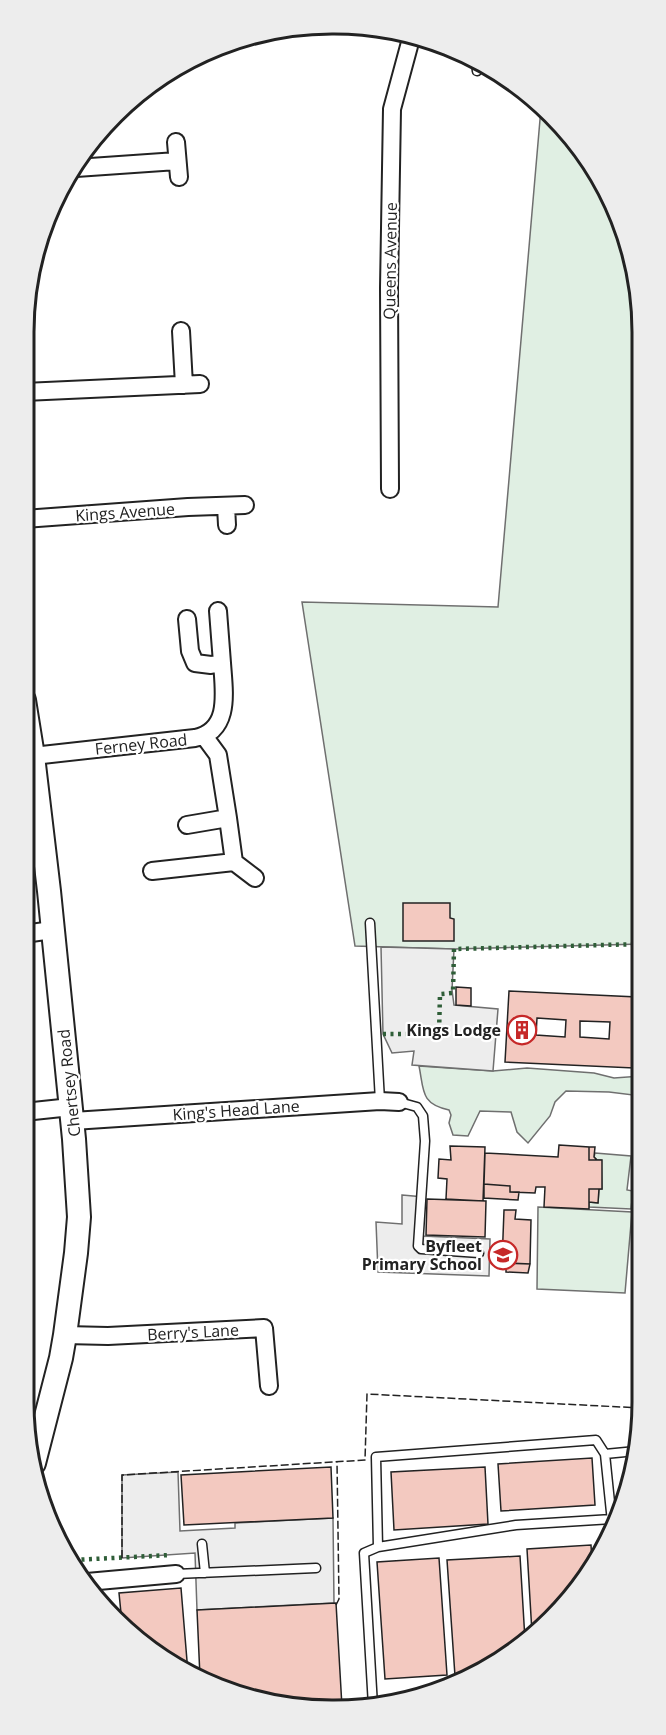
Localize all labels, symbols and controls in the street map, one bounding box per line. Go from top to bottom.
street label: Queens Avenue [378,202,402,320]
street label: Kings Avenue [74,498,176,526]
street label: Ferney Road [94,728,188,760]
building icon: Kings Lodge [506,1014,538,1046]
place label: Kings Lodge [406,1019,501,1041]
street label: Chertsey Road [52,1028,86,1138]
street label: King's Head Lane [172,1095,300,1125]
place label: Byfleet Primary School [362,1235,482,1275]
school or university icon: Byfleet Primary School [487,1239,519,1271]
street label: Berry's Lane [147,1319,239,1345]

